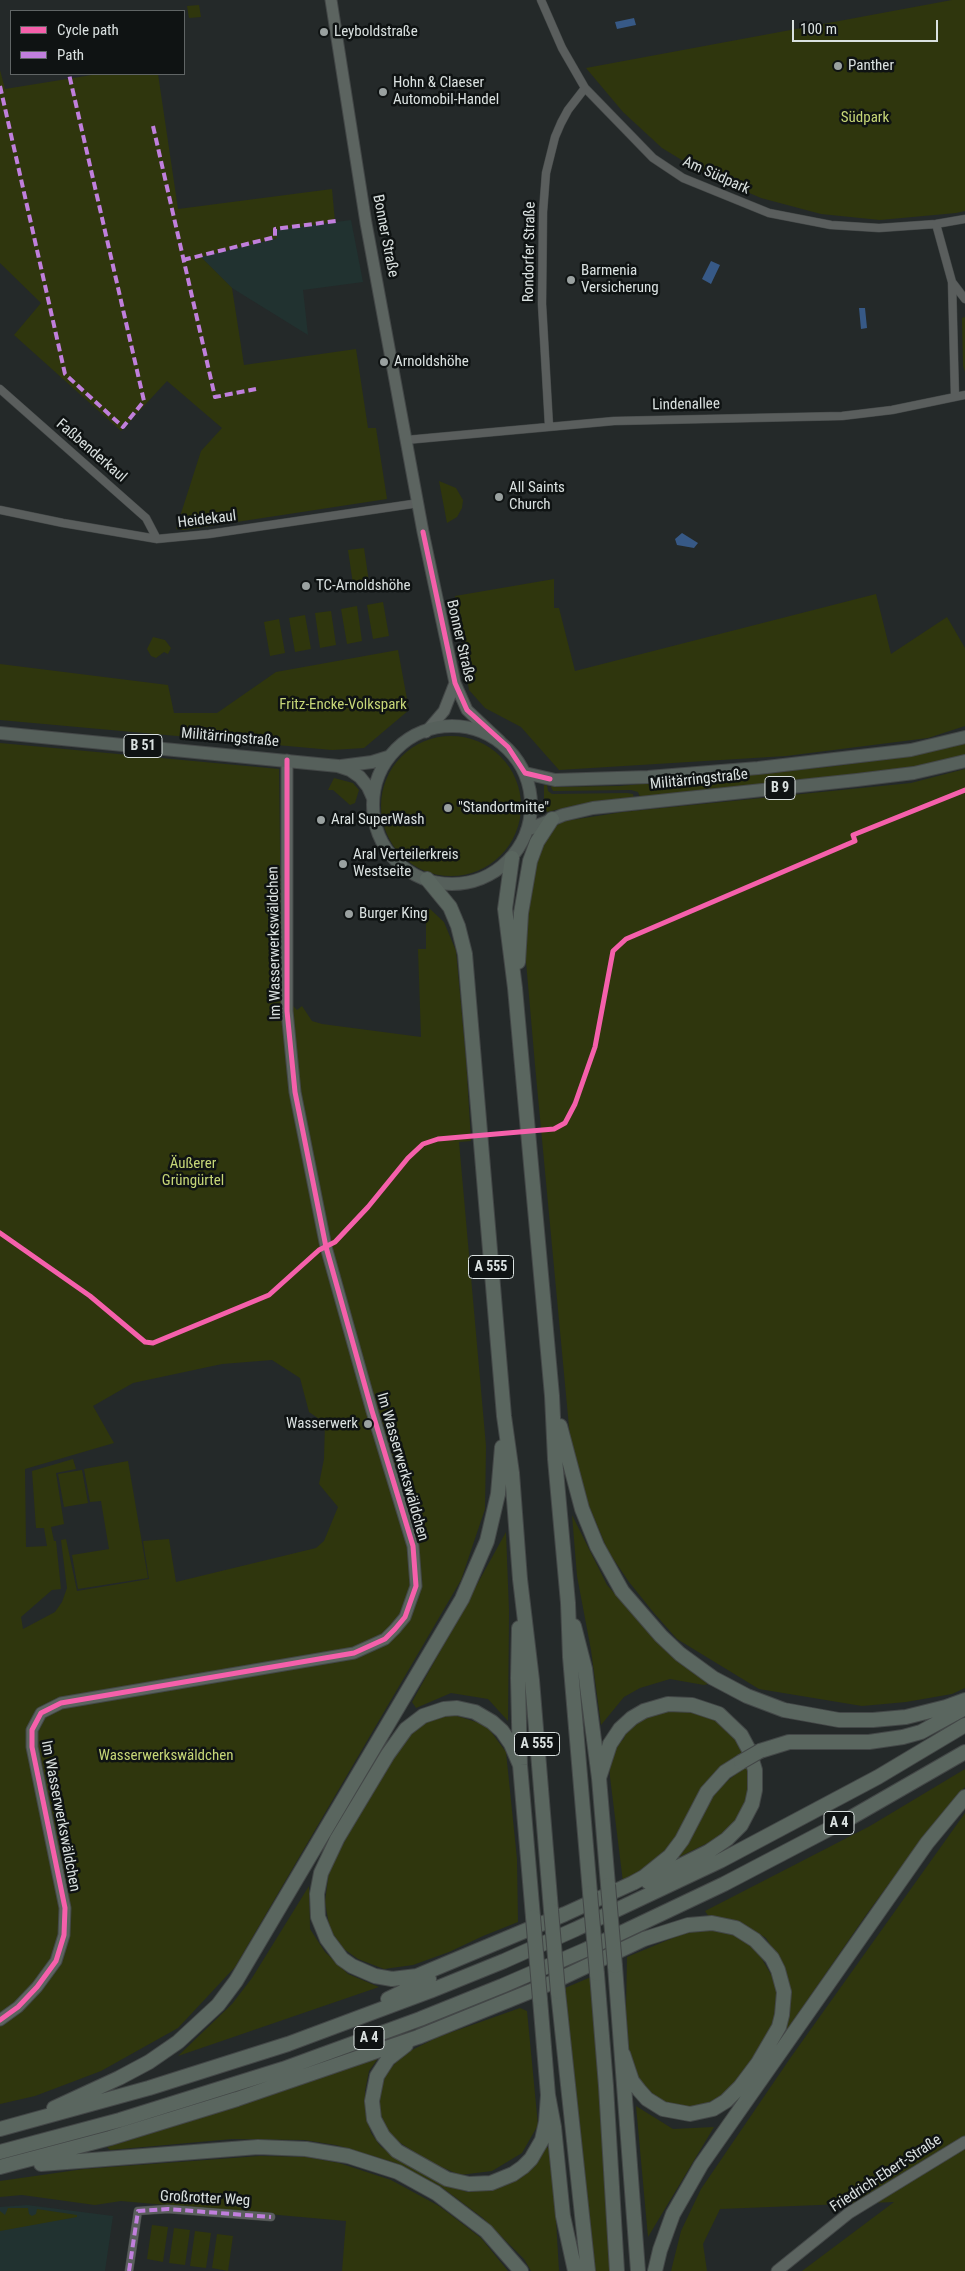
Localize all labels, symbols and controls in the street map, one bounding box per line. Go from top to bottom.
legend [10,10,185,75]
scale bar [795,10,941,42]
text: 100 m [800,20,837,38]
text: Cycle path [57,21,119,39]
place label: Leyboldstraße [334,23,418,41]
marker: Leyboldstraße [318,26,330,38]
text: Path [57,46,84,64]
place label: Panther [848,57,894,75]
marker: Panther [832,60,844,72]
place label: Hohn & Claeser Automobil-Handel [393,74,499,109]
marker: Hohn & Claeser Automobil-Handel [377,86,389,98]
park label: Südpark [841,109,889,127]
street label: Am Südpark [680,153,752,199]
street label: Bonner Straße [368,193,402,279]
street label: Rondorfer Straße [520,202,540,302]
place label: Barmenia Versicherung [581,262,659,297]
marker: Barmenia Versicherung [565,274,577,286]
place label: Arnoldshöhe [394,353,469,371]
marker: Arnoldshöhe [378,356,390,368]
street label: Lindenallee [652,395,720,415]
street label: Faßbenderkaul [52,416,130,486]
place label: All Saints Church [509,479,565,514]
marker: All Saints Church [493,491,505,503]
street label: Heidekaul [177,507,237,533]
place label: TC-Arnoldshöhe [316,577,411,595]
marker: TC-Arnoldshöhe [300,580,312,592]
street label: Bonner Straße [442,598,478,684]
park label: Fritz-Encke-Volkspark [279,696,407,714]
street label: Militärringstraße [180,725,280,751]
road number: B 51 [124,734,162,758]
street label: Militärringstraße [649,766,749,794]
road number: B 9 [765,776,795,800]
place label: "Standortmitte" [458,799,549,817]
marker: "Standortmitte" [442,802,454,814]
place label: Aral SuperWash [331,811,424,829]
marker: Aral SuperWash [315,814,327,826]
place label: Aral Verteilerkreis Westseite [353,846,459,881]
marker: Aral Verteilerkreis Westseite [337,858,349,870]
street label: Im Wasserwerkswäldchen [265,866,285,1020]
place label: Burger King [359,905,428,923]
marker: Burger King [343,908,355,920]
park label: Äußerer Grüngürtel [162,1155,224,1190]
road number: A 555 [468,1256,514,1278]
street label: Im Wasserwerkswäldchen [372,1391,432,1543]
place label: Wasserwerk [286,1415,358,1433]
marker: Wasserwerk [362,1418,374,1430]
road number: A 555 [514,1732,560,1756]
street label: Im Wasserwerkswäldchen [37,1739,83,1893]
park label: Wasserwerkswäldchen [98,1747,234,1765]
road number: A 4 [824,1812,854,1835]
road number: A 4 [354,2026,384,2050]
street label: Friedrich-Ebert-Straße [827,2131,945,2217]
street label: Großrotter Weg [160,2188,250,2210]

